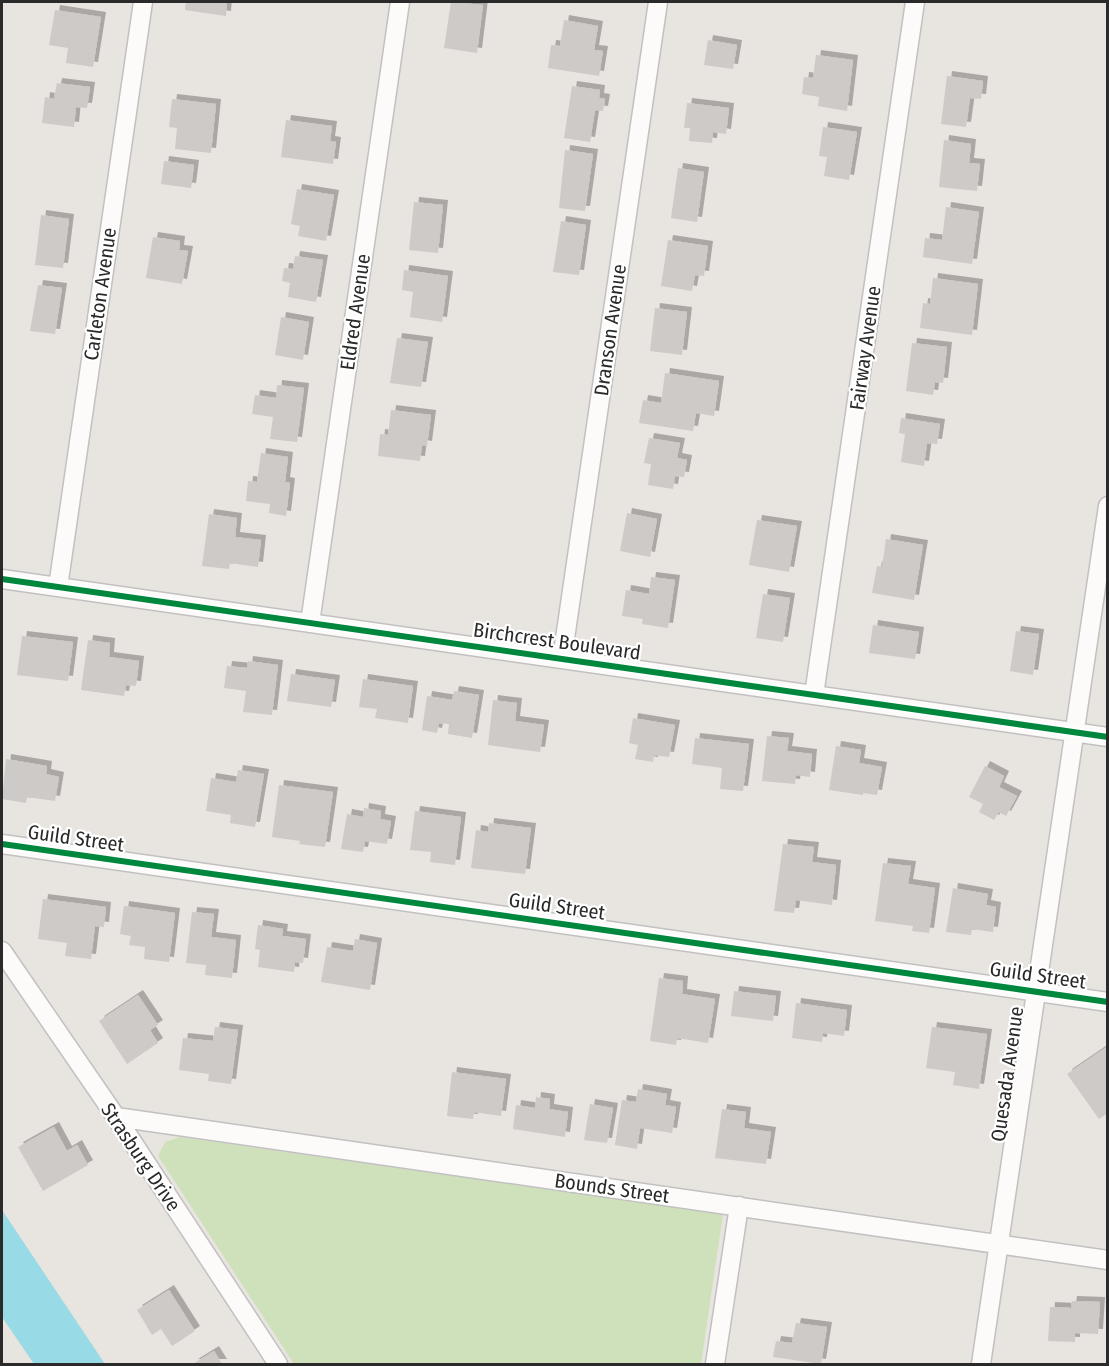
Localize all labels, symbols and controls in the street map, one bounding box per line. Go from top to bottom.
street label: Carleton Avenue [79,226,121,362]
street label: Eldred Avenue [335,252,375,372]
street label: Dranson Avenue [589,263,631,397]
street label: Fairway Avenue [844,284,886,412]
street label: Birchcrest Boulevard [472,617,642,665]
street label: Guild Street [26,819,126,857]
street label: Guild Street [507,887,607,925]
street label: Guild Street [988,956,1088,994]
street label: Quesada Avenue [986,1005,1028,1143]
street label: Strasburg Drive [96,1098,186,1216]
street label: Bounds Street [553,1168,671,1208]

